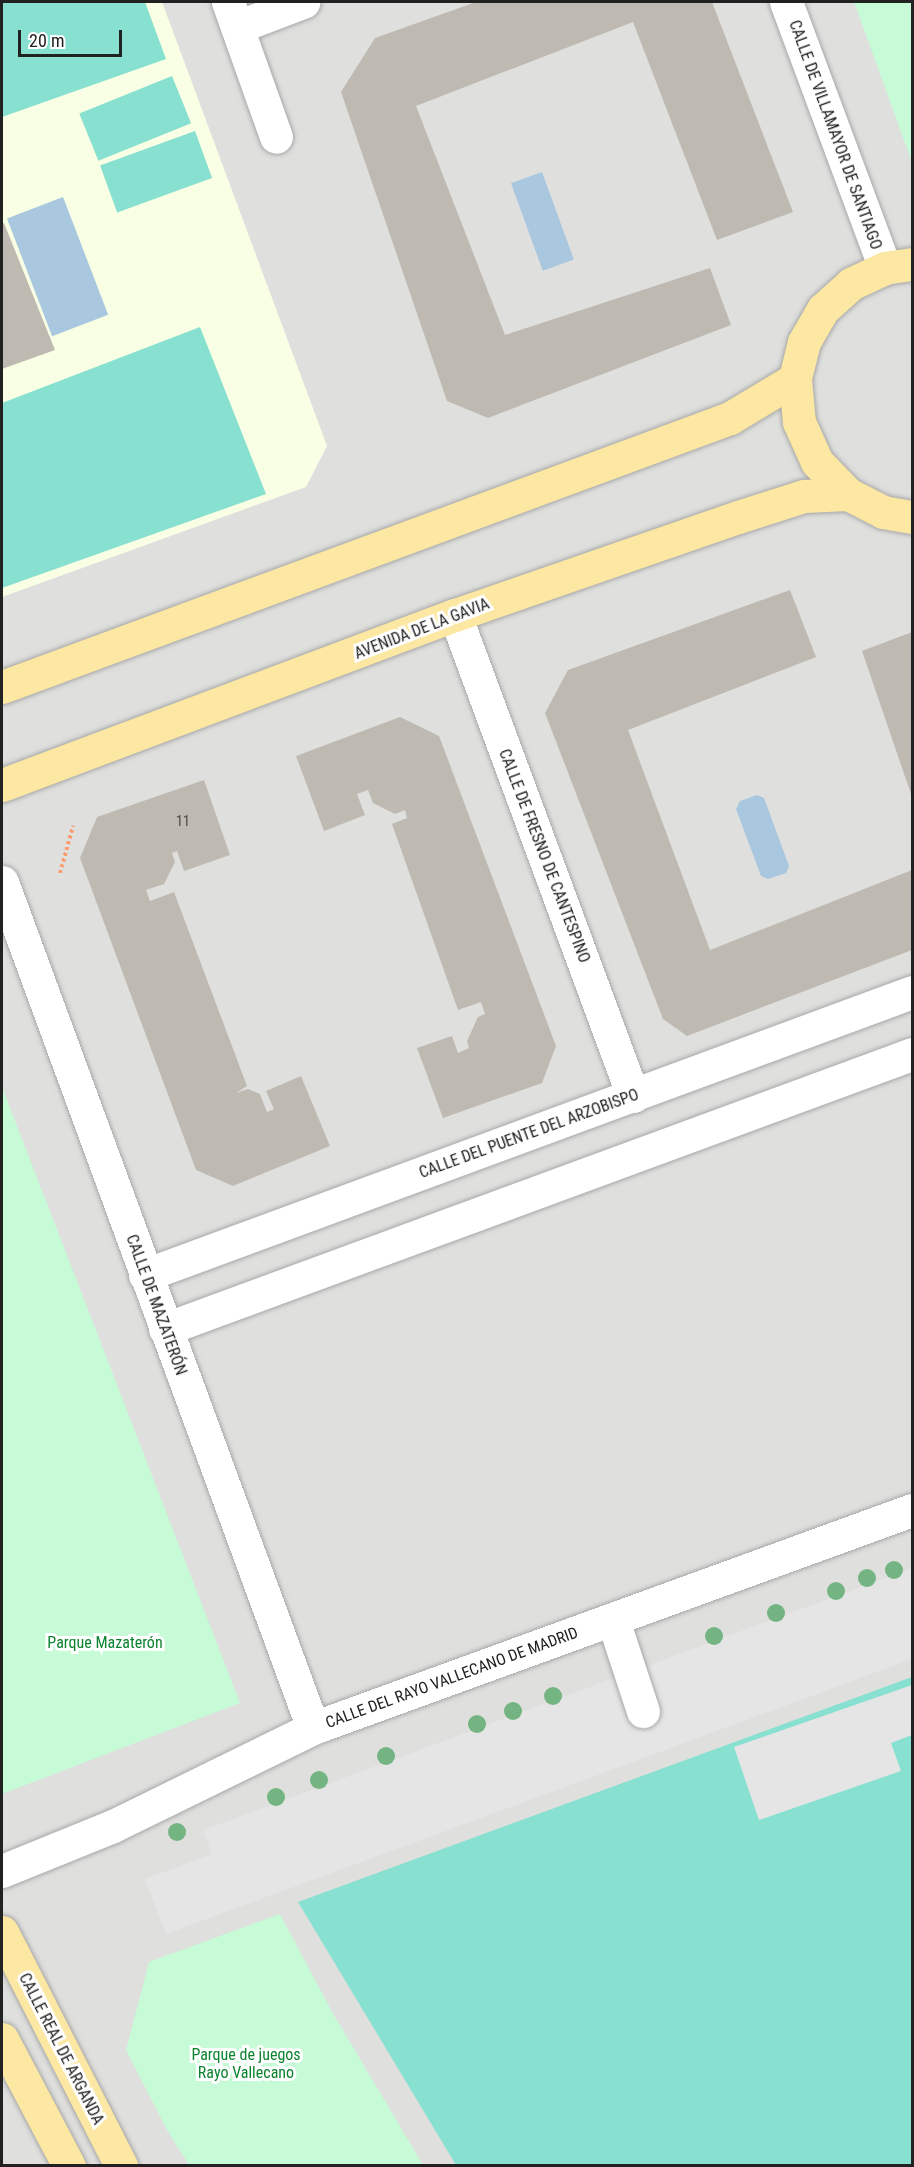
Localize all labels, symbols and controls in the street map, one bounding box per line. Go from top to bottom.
scale bar [21,18,124,56]
street label: CALLE DE VILLAMAYOR DE SANTIAGO [784,18,886,252]
text: 20 m [29,30,64,51]
street label: AVENIDA DE LA GAVIA [352,594,492,664]
street label: CALLE DE FRESNO DE CANTESPINO [494,746,594,966]
house number: 11 [176,813,190,829]
street label: CALLE DEL PUENTE DEL ARZOBISPO [417,1085,641,1183]
street label: CALLE DE MAZATERÓN [122,1232,190,1378]
street label: CALLE DEL RAYO VALLECANO DE MADRID [323,1623,581,1733]
park label: Parque Mazaterón [47,1633,163,1653]
street label: CALLE REAL DE ARGANDA [14,1970,108,2128]
park label: Parque de juegos Rayo Vallecano [191,2045,301,2083]

